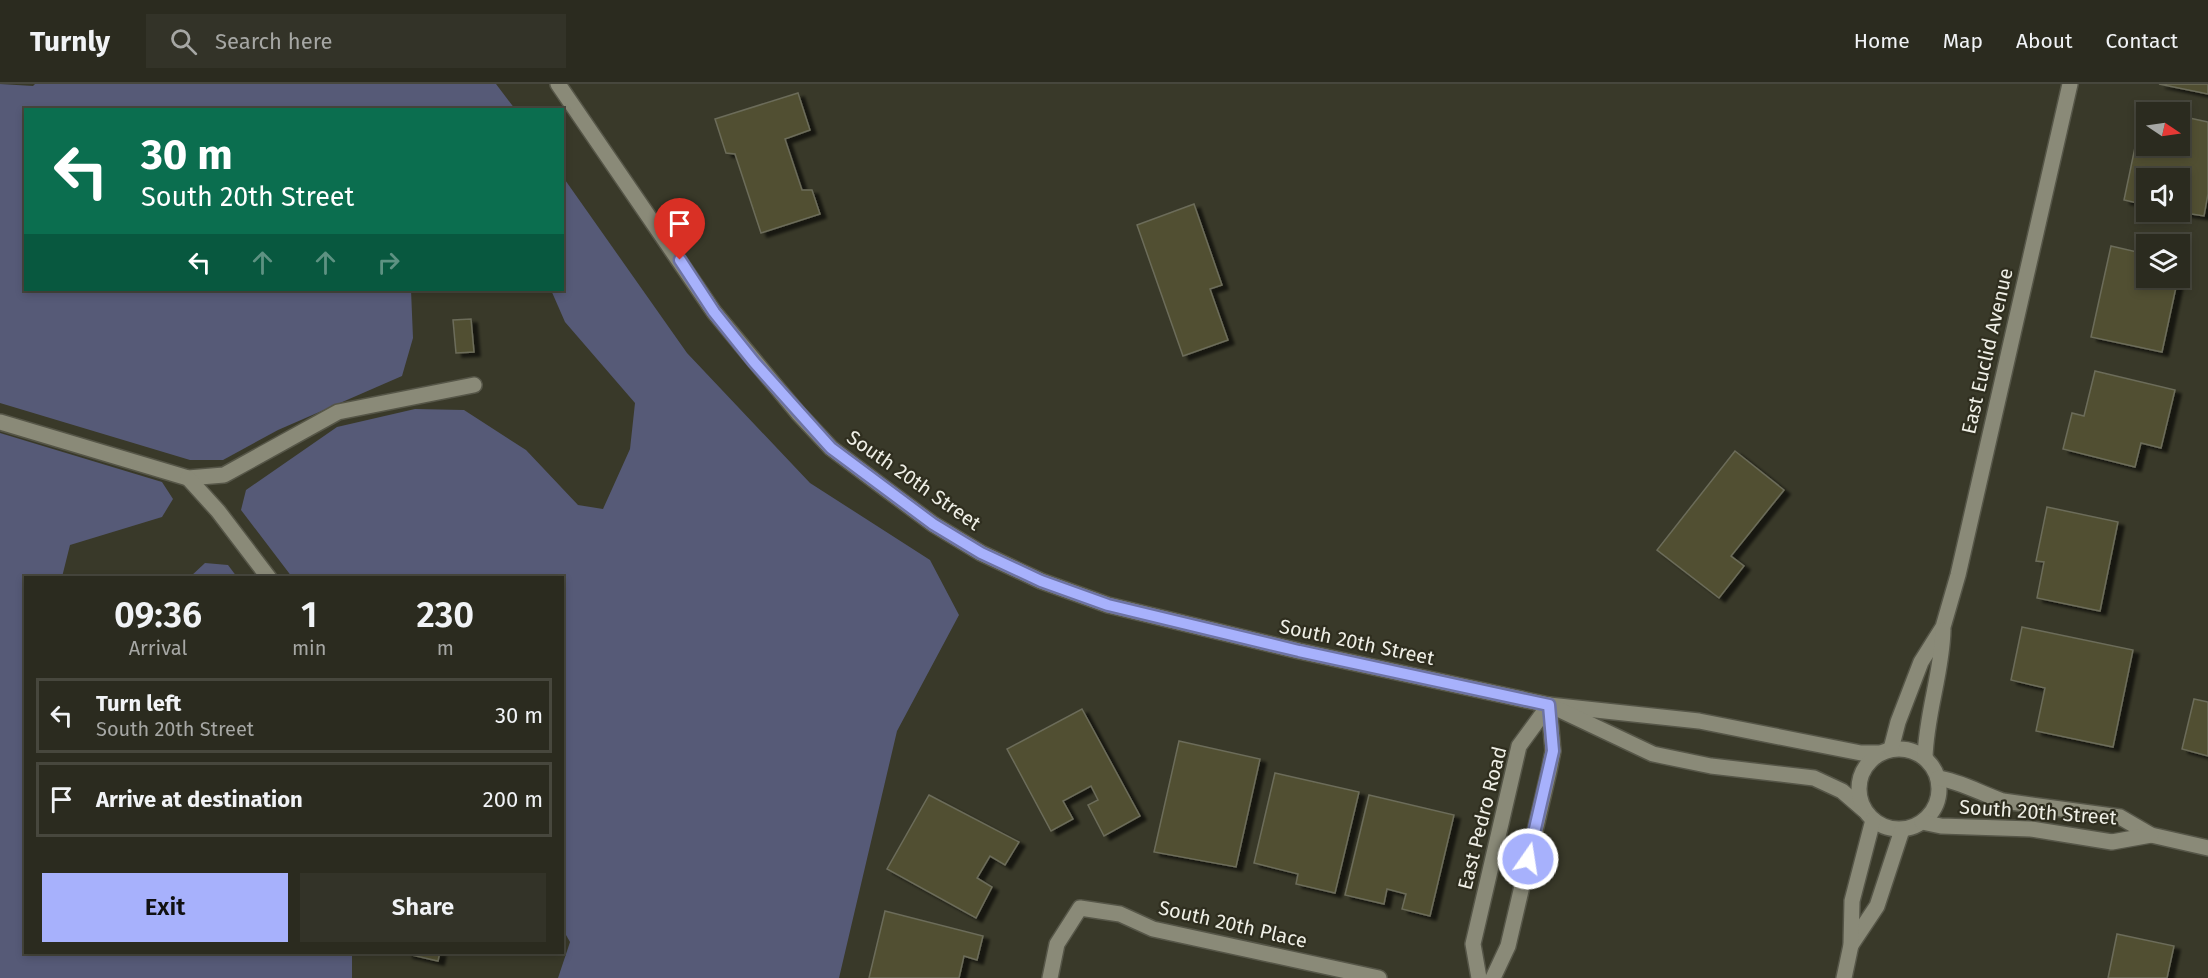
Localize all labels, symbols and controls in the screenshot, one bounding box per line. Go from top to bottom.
search box [146,14,566,68]
text: Turnly [30,25,110,58]
icon: search [167,25,200,58]
text: Search here [215,28,332,55]
text: Home [1854,28,1910,54]
text: Map [1943,28,1983,54]
text: About [2016,28,2073,54]
text: Contact [2106,28,2178,54]
north arrow [2136,102,2190,156]
map controls [2136,102,2190,288]
text: 30 m [141,130,233,180]
icon: left [42,132,120,210]
button: sound [2136,168,2190,222]
text: South 20th Street [141,181,354,213]
pin [654,198,705,260]
icon: arrive [663,207,696,240]
button: layers [2136,234,2190,288]
icon: left [183,246,216,279]
icon: ahead [246,246,279,279]
icon: ahead [309,246,342,279]
icon: right [372,246,405,279]
street label: East Euclid Avenue [1956,266,2018,436]
street label: South 20th Street [842,425,986,536]
text: 09:36 [114,593,202,637]
text: 1 [301,593,317,637]
text: 230 [416,593,474,637]
street label: South 20th Street [1277,614,1438,670]
text: Arrival [129,636,187,660]
text: min [292,636,326,660]
text: m [437,636,454,660]
text: Turn left [96,690,181,717]
icon: left [45,699,78,732]
text: 30 m [495,702,543,729]
text: South 20th Street [96,717,254,741]
street label: East Pedro Road [1453,744,1511,892]
icon: arrive [45,783,78,816]
text: Arrive at destination [96,786,303,813]
text: 200 m [483,786,543,813]
street label: South 20th Street [1958,795,2118,830]
position arrow [1496,827,1560,891]
button: Exit [42,873,288,942]
button: Share [300,873,546,942]
street label: South 20th Place [1156,895,1310,953]

